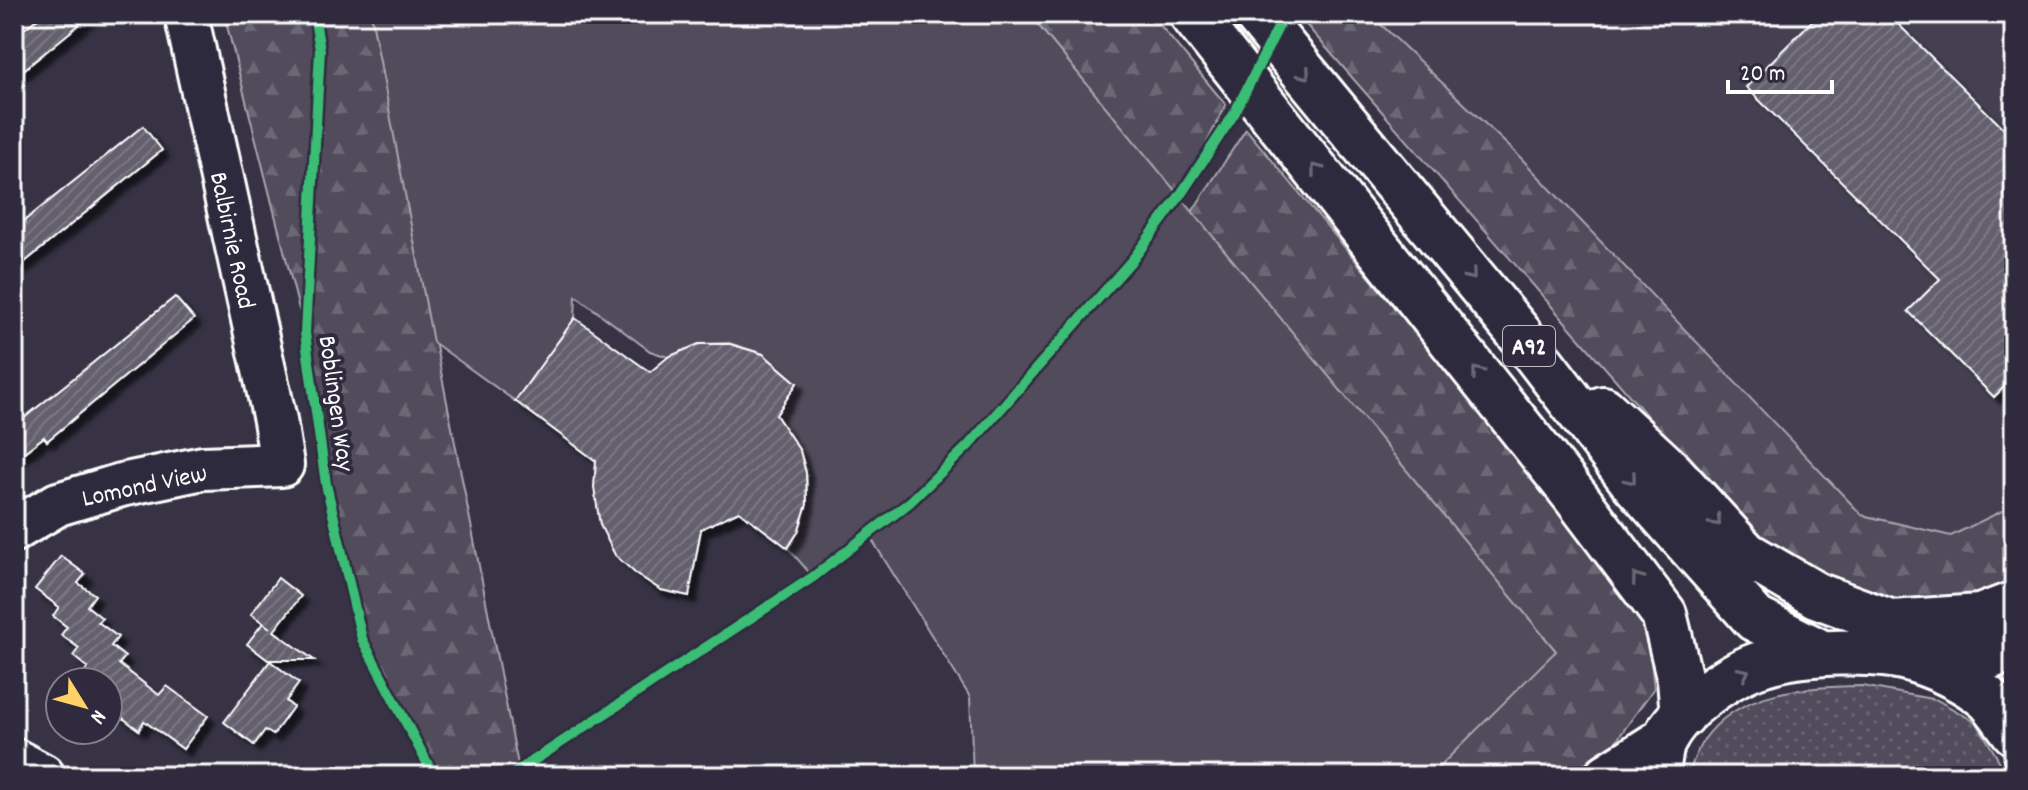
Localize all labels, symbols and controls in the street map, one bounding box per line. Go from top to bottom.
scale bar [1728,44,1832,94]
text: 20 m [1740,58,1786,92]
one-way arrow [1295,65,1310,79]
one-way arrow [1311,163,1325,178]
street label: Balbirnie Road [198,169,263,313]
one-way arrow [1461,265,1476,280]
road number: A92 [1503,326,1555,366]
street label: Boblingen Way [307,333,362,474]
one-way arrow [1473,366,1487,381]
street label: Lomond View [79,456,211,519]
one-way arrow [1621,470,1636,485]
one-way arrow [1707,512,1722,526]
one-way arrow [1632,572,1647,586]
north arrow [44,666,124,746]
one-way arrow [1735,667,1750,682]
text: N [81,702,113,730]

